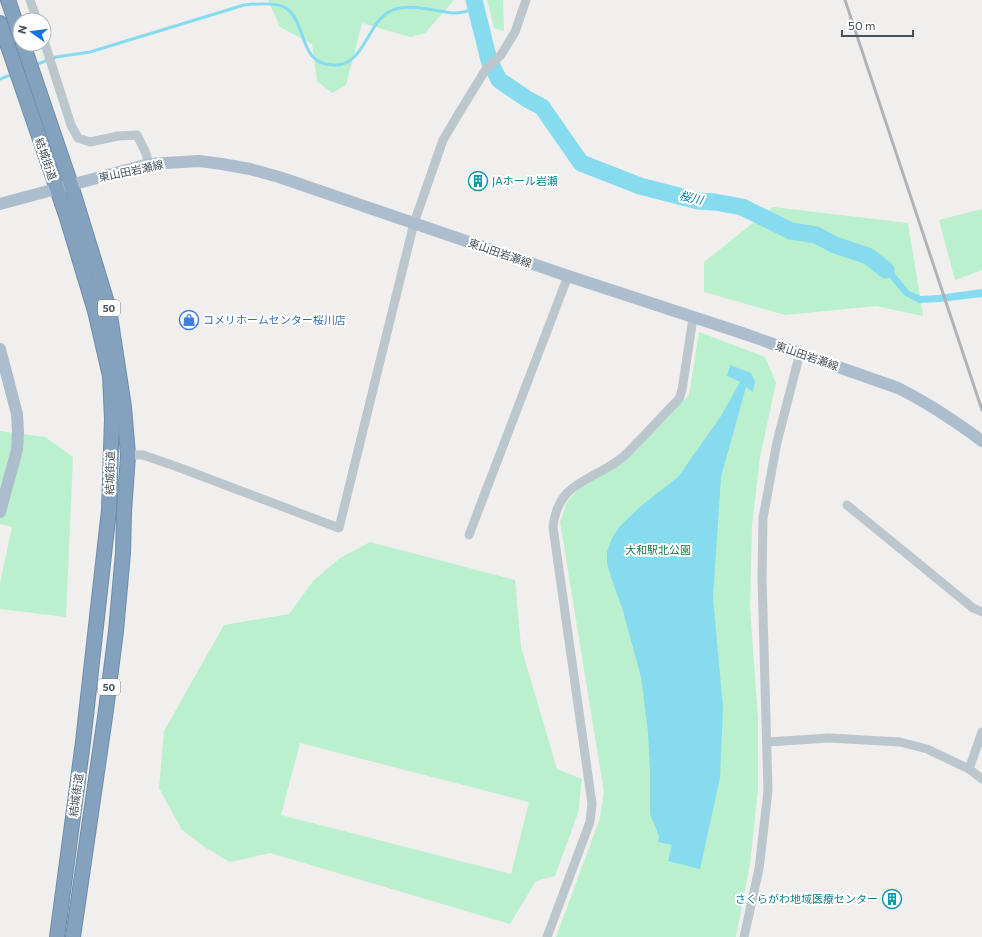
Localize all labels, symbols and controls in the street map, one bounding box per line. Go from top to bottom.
north arrow [12,12,52,52]
scale bar [842,12,913,38]
text: 50 m [848,18,876,32]
text: N [15,24,29,35]
street label: 結城街道 [33,136,60,182]
street label: 東山田岩瀬線 [97,157,165,184]
building icon: JAホール岩瀬 [467,170,489,192]
place label: JAホール岩瀬 [492,174,558,188]
water label: 桜川 [678,188,706,207]
street label: 東山田岩瀬線 [467,236,533,269]
road number: 50 [98,300,120,316]
shop icon: コメリホームセンター桜川店 [178,309,200,331]
place label: コメリホームセンター桜川店 [203,313,346,326]
street label: 東山田岩瀬線 [774,339,840,372]
street label: 結城街道 [103,451,116,495]
park label: 大和駅北公園 [625,543,691,556]
road number: 50 [98,679,120,695]
street label: 結城街道 [66,772,85,818]
building icon: さくらがわ地域医療センター [881,888,903,910]
place label: さくらがわ地域医療センター [735,892,878,905]

